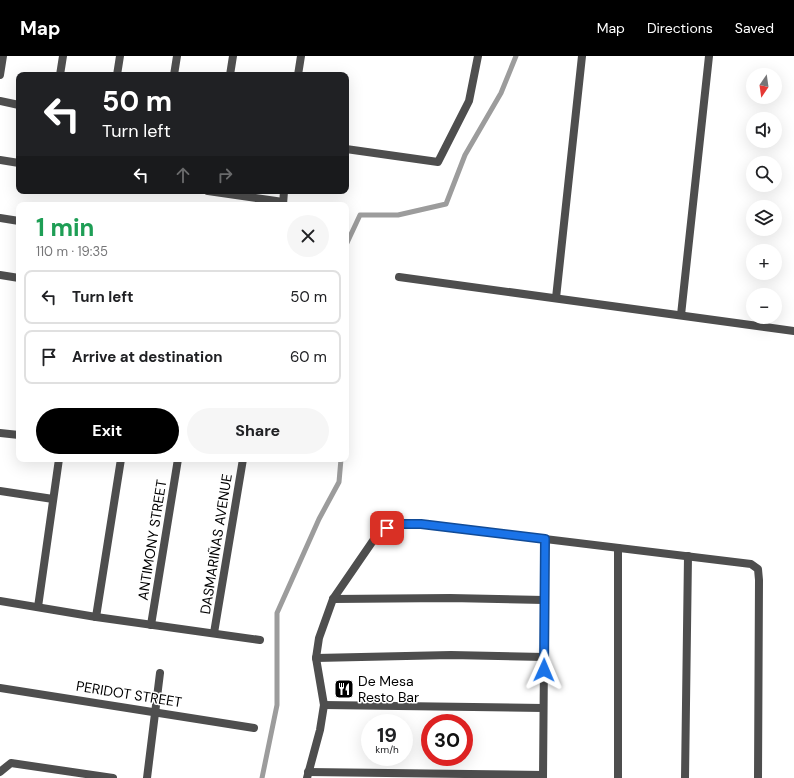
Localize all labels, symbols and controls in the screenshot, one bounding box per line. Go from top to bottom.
text: Map [20,16,60,41]
text: Map [597,19,625,37]
text: Directions [647,19,713,37]
text: Saved [735,19,774,37]
north arrow [746,68,782,104]
map controls [746,68,782,324]
text: 50 m [102,83,172,120]
icon: left [36,88,88,140]
button: sound [746,112,782,148]
text: Turn left [102,119,171,143]
button: search [746,156,782,192]
icon: left [130,164,152,186]
icon: ahead [172,164,194,186]
icon: right [214,164,236,186]
button: layers [746,200,782,236]
text: 1 min [36,212,94,243]
button: close [287,215,329,257]
text: 110 m · 19:35 [36,243,108,260]
button: + [746,244,782,280]
icon: left [38,286,60,308]
text: Turn left [72,287,133,307]
text: 50 m [290,287,327,307]
button: − [746,288,782,324]
icon: arrive [38,346,60,368]
text: Arrive at destination [72,347,223,367]
text: 60 m [290,347,327,367]
button: Exit [36,408,179,454]
button: Share [187,408,329,454]
street label: DASMARIÑAS AVENUE [196,472,236,615]
street label: ANTIMONY STREET [134,478,170,602]
pin [370,511,404,545]
icon: arrive [376,517,398,539]
position arrow [523,649,565,691]
place label: De Mesa Resto Bar [358,672,419,706]
street label: PERIDOT STREET [75,677,183,711]
restaurant icon: De Mesa Resto Bar [333,678,355,700]
speed limit sign: 30 [421,714,473,766]
text: 19 [377,722,397,748]
text: km/h [375,743,399,756]

